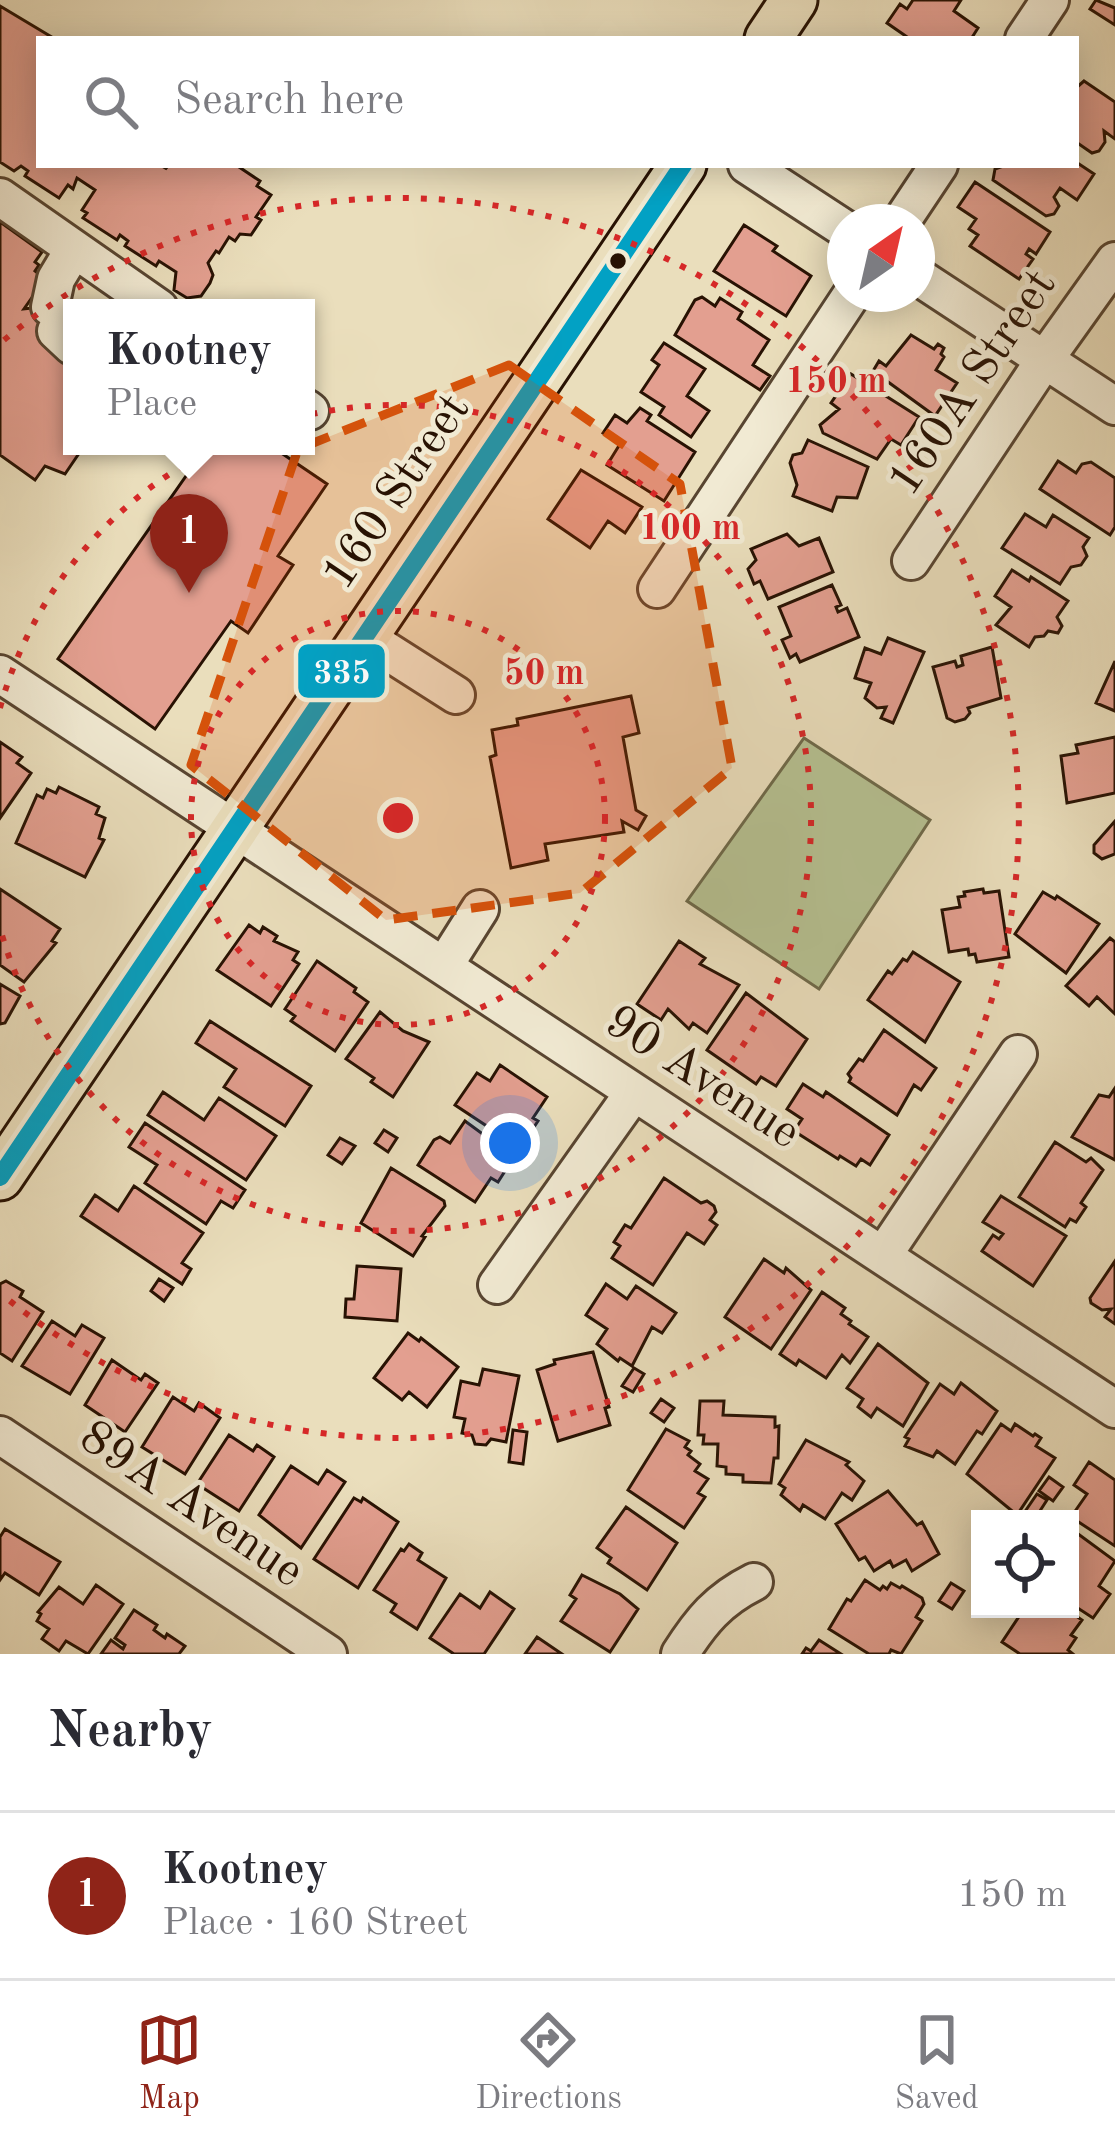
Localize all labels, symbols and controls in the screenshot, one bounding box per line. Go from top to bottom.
search box [36,36,1079,168]
icon: search [78,69,144,135]
text: Search here [174,79,404,124]
north arrow [827,204,935,312]
unlabelled marker [607,250,629,272]
street label: 160A Street [880,261,1066,505]
popup [63,299,315,455]
text: Kootney [106,330,272,375]
text: 150 m [785,365,887,401]
text: Place [106,385,197,424]
street label: 160 Street [314,386,480,598]
pin: 1 [150,494,228,593]
text: 100 m [639,512,741,548]
line badge: 335 [296,642,387,700]
text: 50 m [504,657,584,693]
text: 335 [313,658,371,691]
centre of rings [377,797,419,839]
street label: 90 Avenue [596,998,808,1158]
your location [480,1113,540,1173]
street label: 89A Avenue [71,1413,311,1597]
map controls [971,1510,1079,1618]
button: locate [971,1510,1079,1618]
text: Nearby [48,1707,213,1758]
text: Kootney [162,1849,328,1894]
text: 1 [76,1876,98,1915]
text: 150 m [957,1876,1067,1915]
text: Place · 160 Street [162,1904,468,1943]
tab: Map [136,2007,202,2120]
tab: Directions [475,2007,622,2120]
tab: Saved [895,2007,979,2120]

